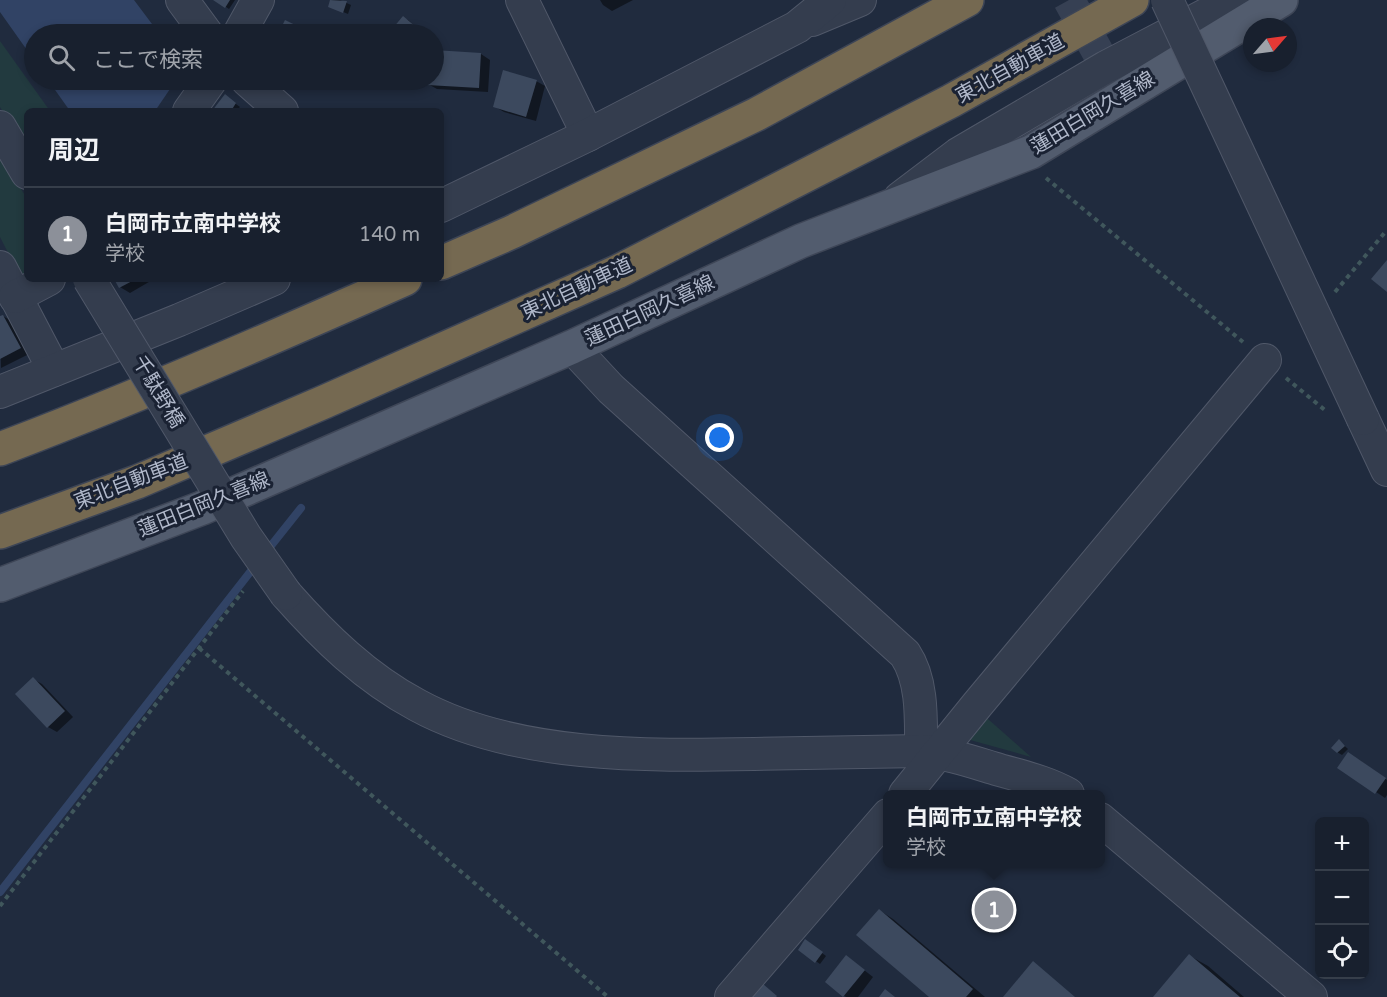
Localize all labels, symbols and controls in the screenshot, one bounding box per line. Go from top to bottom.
north arrow [1243,18,1297,72]
search box [24,24,444,90]
street label: 東北自動車道 [952,29,1068,109]
icon: search [45,41,78,74]
text: ここで検索 [93,47,203,73]
street label: 蓮田白岡久喜線 [1027,67,1159,159]
text: 周辺 [48,135,100,166]
text: 白岡市立南中学校 [105,211,281,237]
text: 1 [61,223,74,247]
text: 140 m [359,223,420,247]
text: 学校 [105,242,145,266]
street label: 東北自動車道 [518,253,636,325]
street label: 蓮田白岡久喜線 [581,271,719,351]
street label: 千駄野橋 [127,352,189,432]
your location [705,423,734,452]
street label: 東北自動車道 [71,449,191,515]
street label: 蓮田白岡久喜線 [135,468,273,542]
popup [883,790,1105,868]
text: 白岡市立南中学校 [906,805,1082,831]
map controls [1315,817,1369,979]
button: + [1315,817,1369,871]
text: 学校 [906,836,946,860]
button: − [1315,871,1369,925]
pin: 1 [974,888,1014,932]
button: locate [1315,925,1369,979]

